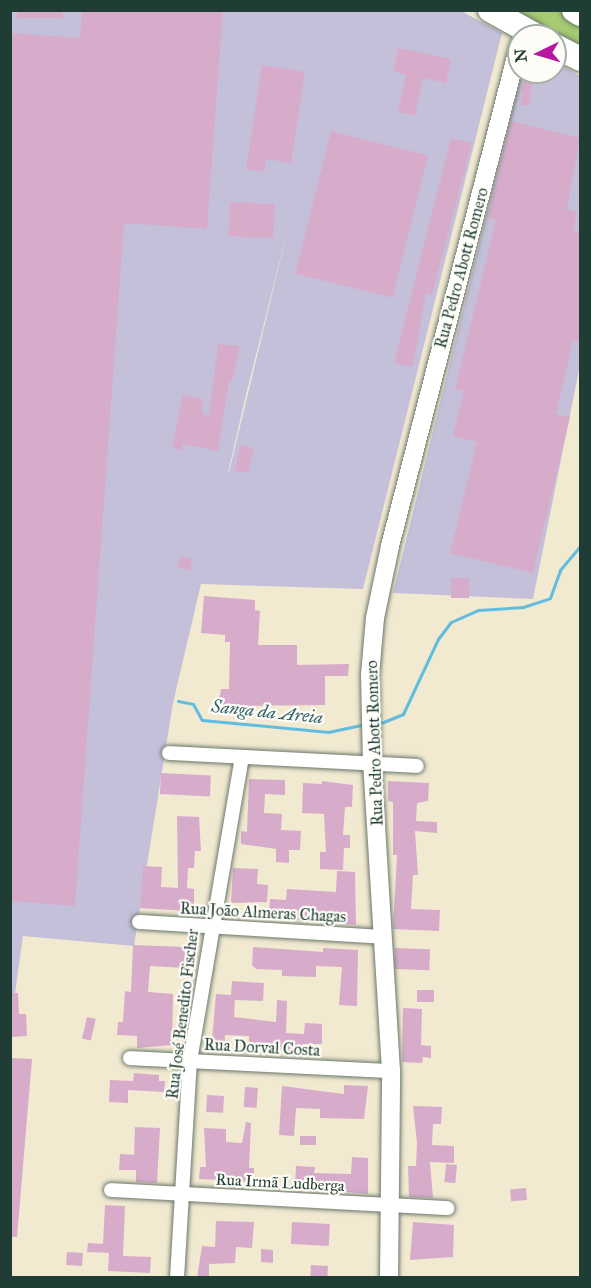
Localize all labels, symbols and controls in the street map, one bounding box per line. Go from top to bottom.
north arrow [507,24,567,84]
text: N [511,48,531,63]
street label: Rua Pedro Abott Romero [431,185,493,351]
street label: Rua Pedro Abott Romero [363,660,387,826]
water label: Sanga da Areia [210,695,324,729]
street label: Rua João Almeras Chagas [179,899,347,927]
street label: Rua José Benedito Fischer [163,928,203,1100]
street label: Rua Dorval Costa [203,1035,321,1061]
street label: Rua Irmã Ludberga [215,1170,345,1196]

